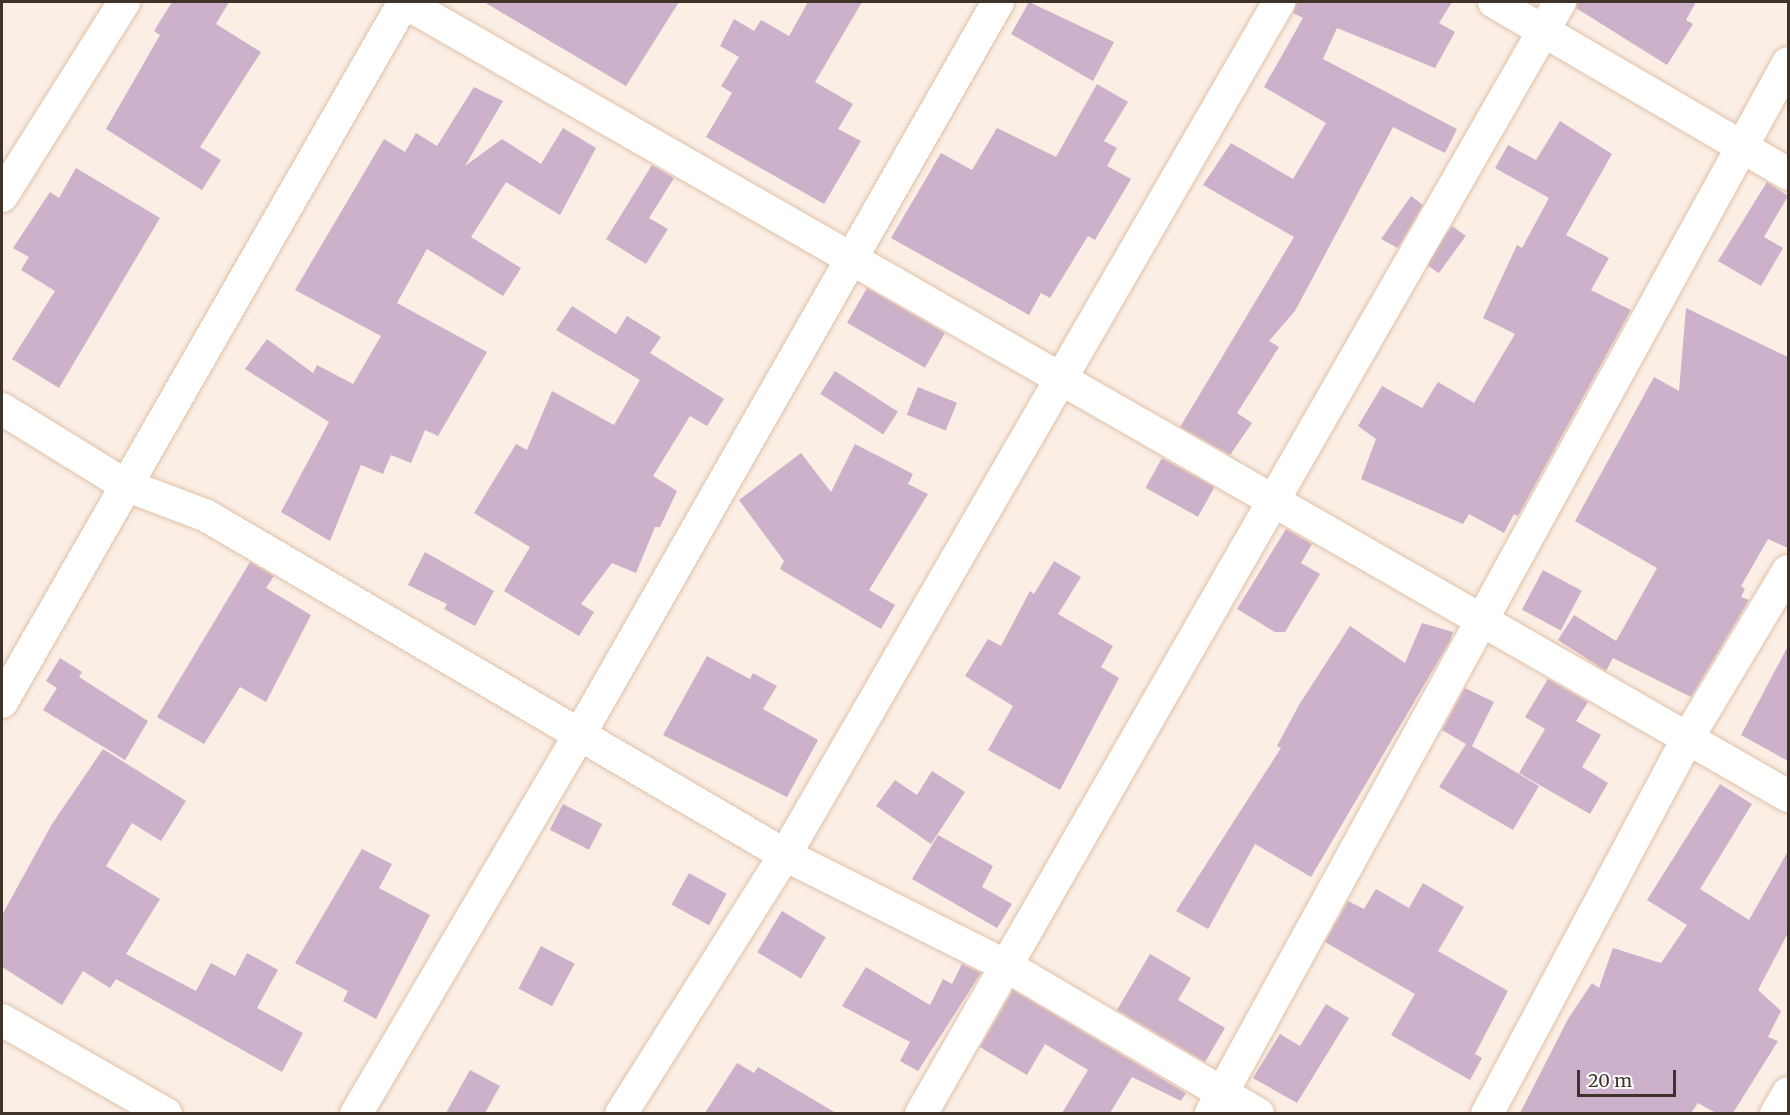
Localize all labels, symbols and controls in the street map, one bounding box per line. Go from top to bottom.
scale bar [1580,1058,1679,1096]
text: 20 m [1588,1069,1632,1092]

